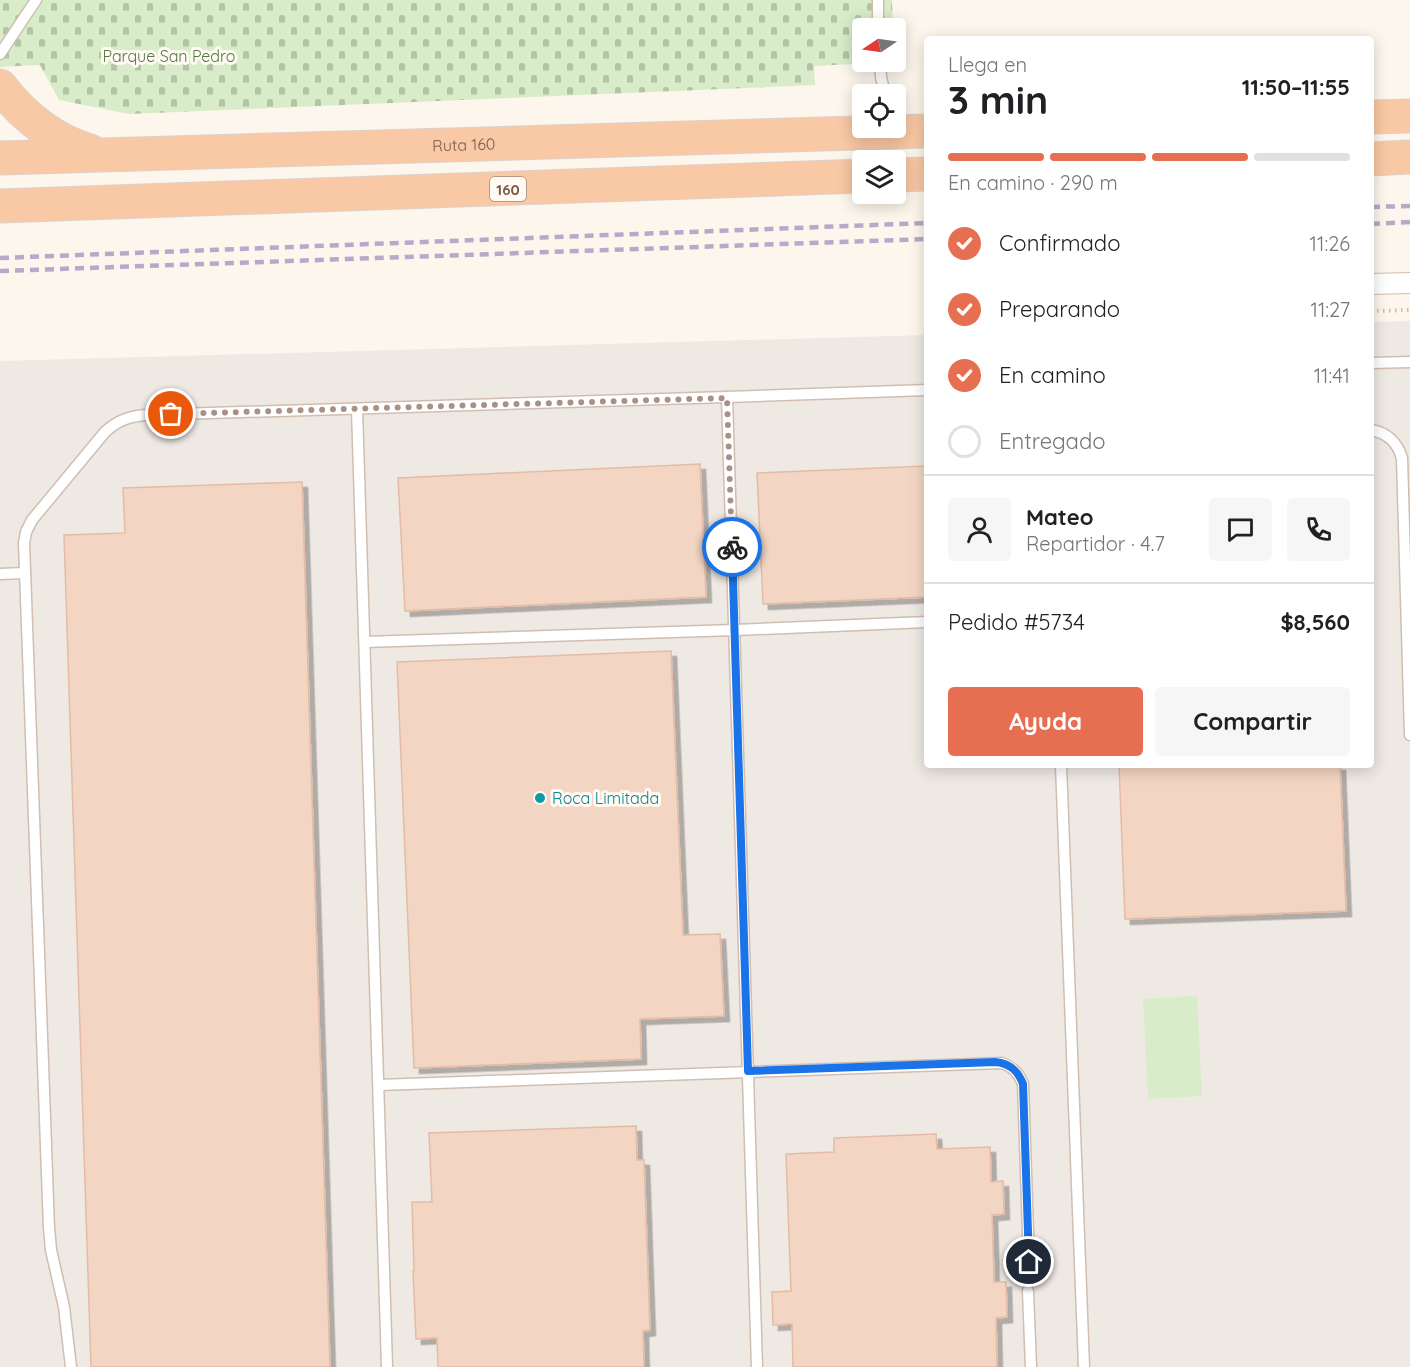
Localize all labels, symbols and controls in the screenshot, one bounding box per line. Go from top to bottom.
north arrow [852,18,906,72]
map controls [852,18,906,204]
park label: Parque San Pedro [102,46,236,66]
text: Llega en [948,52,1027,77]
text: 11:50–11:55 [1242,73,1350,101]
text: 3 min [948,75,1048,124]
button: locate [852,84,906,138]
street label: Ruta 160 [432,134,496,155]
button: layers [852,150,906,204]
text: En camino · 290 m [948,170,1118,195]
road number: 160 [490,177,526,201]
icon: check [948,227,981,260]
text: Confirmado [999,229,1120,257]
text: 11:26 [1310,231,1350,256]
icon: check [948,293,981,326]
text: Preparando [999,295,1120,323]
text: 11:27 [1310,297,1350,322]
icon: check [948,359,981,392]
text: En camino [999,361,1106,389]
text: 11:41 [1314,363,1350,388]
pin [145,388,196,439]
icon: bag [154,397,187,430]
text: Entregado [999,427,1106,455]
button: person [948,498,1011,561]
button: chat [1209,498,1272,561]
button: phone [1287,498,1350,561]
text: Mateo [1026,503,1093,531]
courier [702,517,762,577]
icon: bike [716,531,749,564]
text: Repartidor · 4.7 [1026,531,1165,556]
text: Pedido #5734 [948,608,1085,636]
text: $8,560 [1280,608,1350,636]
button: Ayuda [948,687,1143,756]
button: Compartir [1155,687,1350,756]
place label: Roca Limitada [552,788,659,808]
marker: Roca Limitada [533,791,547,805]
pin [1003,1236,1054,1287]
icon: home [1012,1245,1045,1278]

